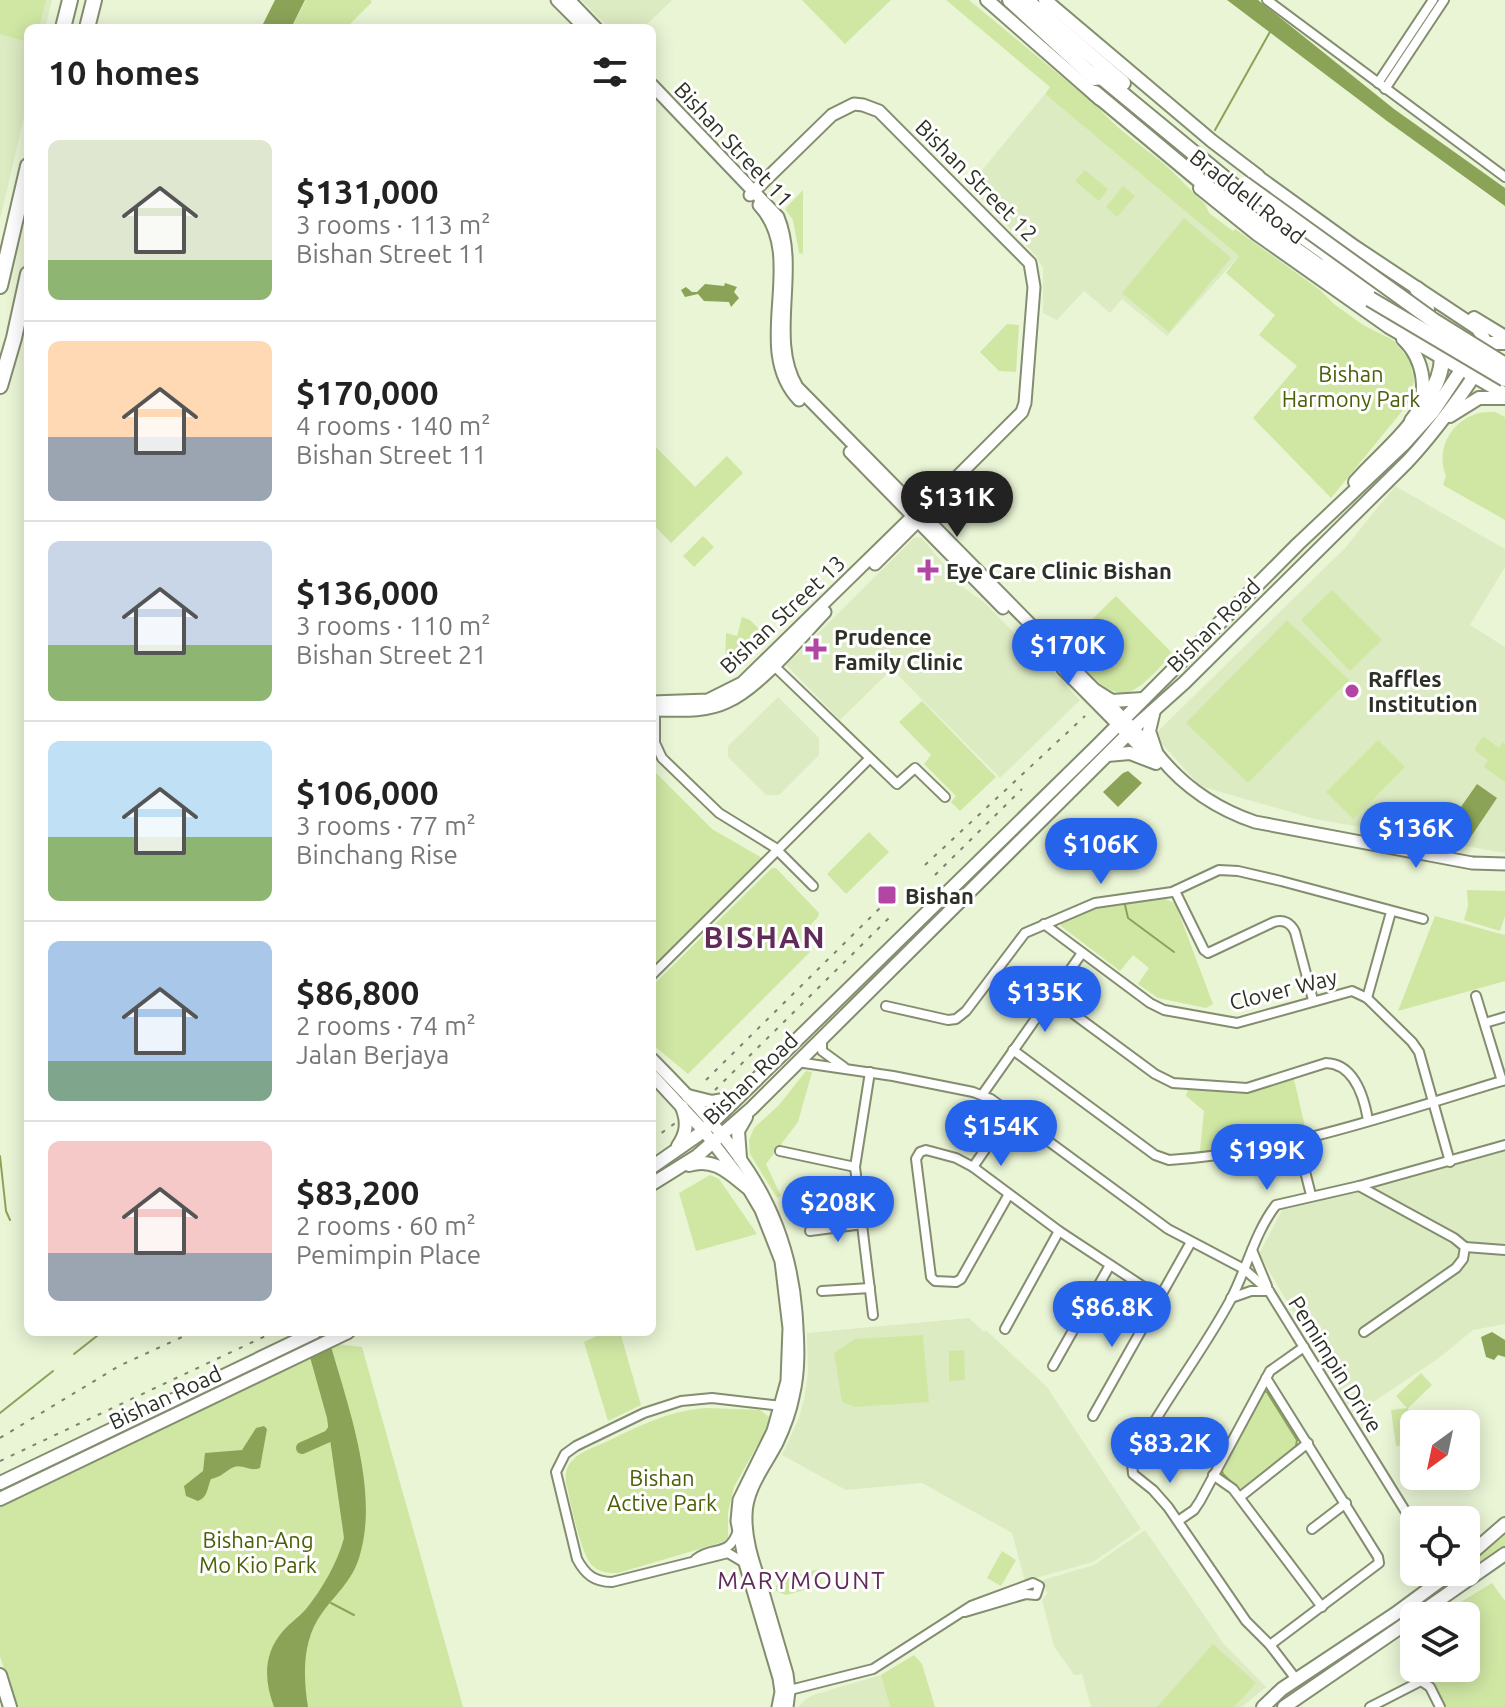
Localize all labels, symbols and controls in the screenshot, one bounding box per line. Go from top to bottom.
icon: filters [588,50,632,94]
text: 10 homes [48,53,200,91]
street label: Bishan Street 11 [670,76,798,212]
street label: Bishan Street 12 [911,114,1043,246]
street label: Braddell Road [1186,143,1310,249]
icon: home [112,172,208,268]
text: $131,000 [296,172,439,210]
text: 3 rooms · 113 m² [296,210,491,239]
text: Bishan Street 11 [296,239,487,268]
park label: Bishan Harmony Park [1282,361,1420,411]
icon: home [112,373,208,469]
text: $170,000 [296,373,439,411]
text: 4 rooms · 140 m² [296,411,491,440]
text: Bishan Street 11 [296,440,487,469]
pin: $131K [901,471,1013,539]
text: $131K [919,482,995,511]
street label: Bishan Street 13 [714,550,850,678]
place label: Eye Care Clinic Bishan [946,558,1172,583]
marker: Eye Care Clinic Bishan [917,559,939,581]
icon: home [112,573,208,669]
text: $136,000 [296,573,439,611]
street label: Bishan Road [1161,573,1265,677]
text: 3 rooms · 110 m² [296,611,491,640]
pin: $170K [1012,619,1124,687]
place label: Prudence Family Clinic [834,624,963,674]
text: $170K [1030,630,1106,659]
marker: Prudence Family Clinic [805,638,827,660]
text: Bishan Street 21 [296,640,487,669]
place label: Raffles Institution [1368,666,1478,716]
marker: Raffles Institution [1343,682,1361,700]
icon: home [112,773,208,869]
text: $106,000 [296,773,439,811]
pin: $136K [1360,802,1472,870]
text: 3 rooms · 77 m² [296,811,476,840]
text: $136K [1378,813,1454,842]
pin: $106K [1045,818,1157,886]
text: $106K [1063,829,1139,858]
text: Binchang Rise [296,840,458,869]
place label: Bishan [905,883,974,908]
marker: Bishan [876,884,898,906]
district label: BISHAN [703,920,827,954]
street label: Clover Way [1227,963,1340,1014]
pin: $135K [989,966,1101,1034]
icon: home [112,973,208,1069]
text: $86,800 [296,973,419,1011]
text: $135K [1007,977,1083,1006]
text: 2 rooms · 74 m² [296,1011,476,1040]
street label: Bishan Road [698,1027,802,1129]
text: Jalan Berjaya [296,1040,449,1069]
pin: $154K [945,1100,1057,1168]
text: $154K [963,1111,1039,1140]
pin: $199K [1211,1124,1323,1192]
text: $199K [1229,1135,1305,1164]
icon: home [112,1173,208,1269]
text: $83,200 [296,1173,419,1211]
pin: $208K [782,1176,894,1244]
text: $208K [800,1187,876,1216]
text: 2 rooms · 60 m² [296,1211,476,1240]
text: Pemimpin Place [296,1240,481,1269]
pin: $86.8K [1047,1281,1177,1349]
street label: Pemimpin Drive [1284,1291,1388,1437]
text: $86.8K [1071,1292,1153,1321]
street label: Bishan Road [105,1360,225,1434]
north arrow [1400,1410,1480,1490]
map controls [1400,1410,1480,1682]
pin: $83.2K [1105,1417,1235,1485]
text: $83.2K [1129,1428,1211,1457]
park label: Bishan Active Park [607,1465,717,1515]
button: locate [1400,1506,1480,1586]
park label: Bishan-Ang Mo Kio Park [199,1527,317,1577]
district label: MARYMOUNT [717,1567,887,1594]
button: layers [1400,1602,1480,1682]

